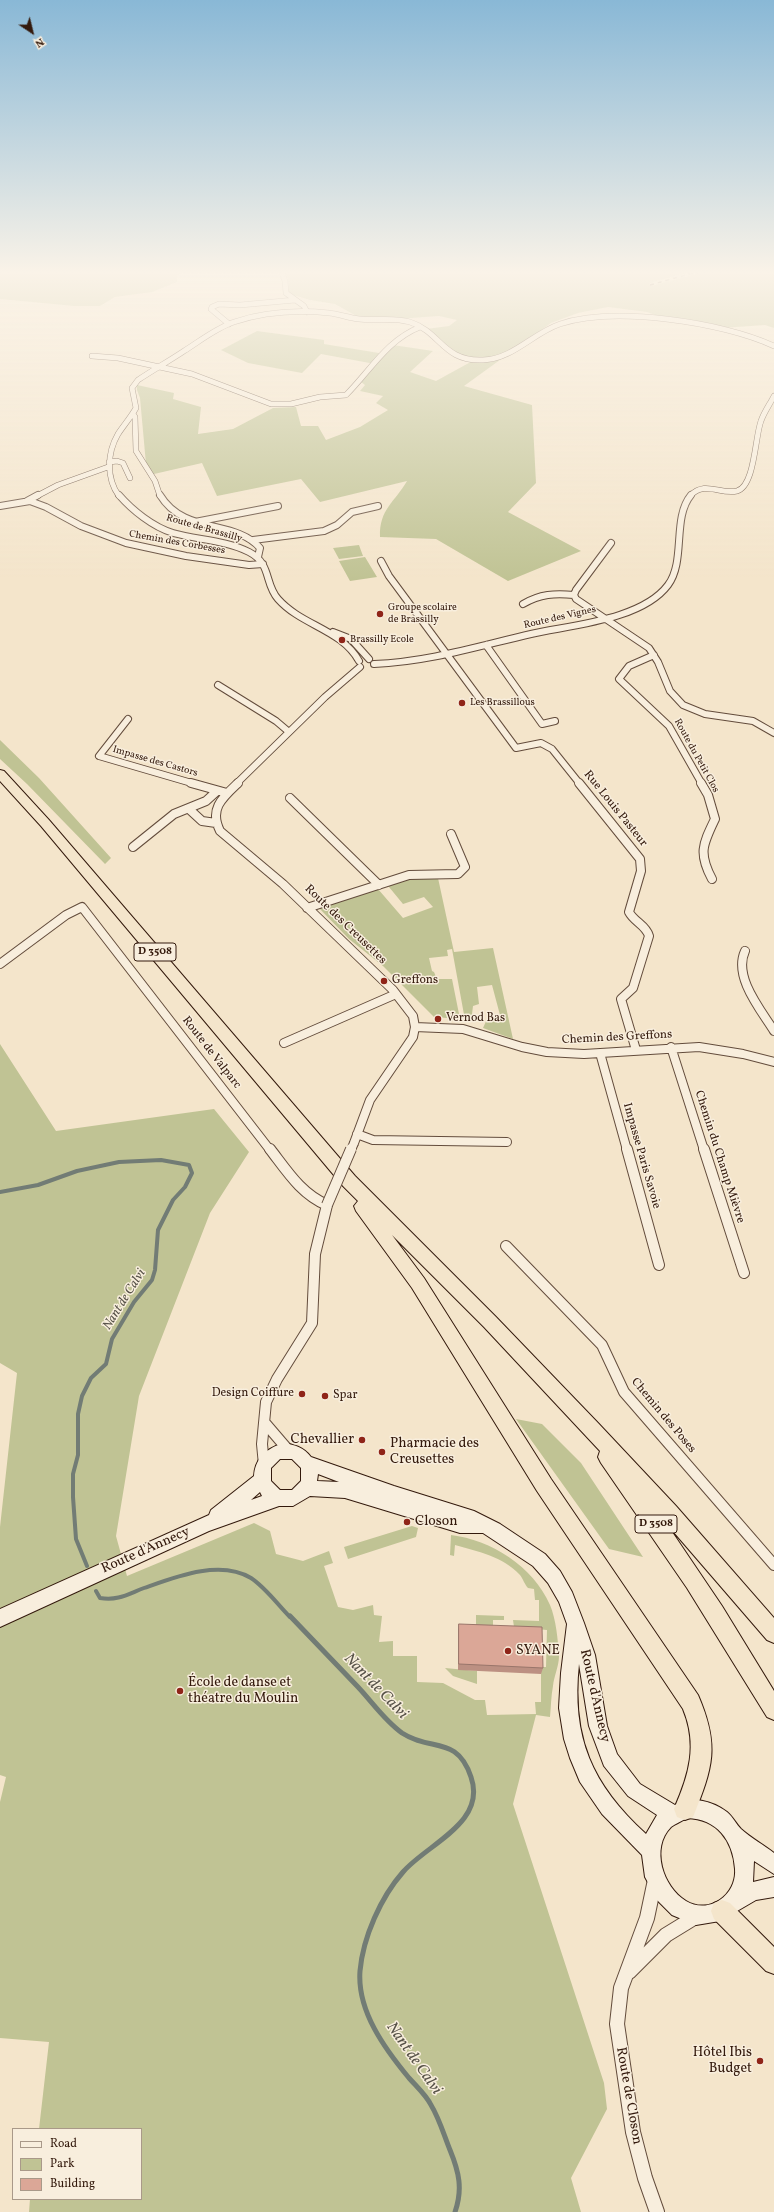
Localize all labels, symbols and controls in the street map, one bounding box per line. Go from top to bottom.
north arrow [12,12,52,52]
text: N [32,34,47,51]
street label: Route de Brassilly [165,512,243,546]
street label: Chemin des Corbesses [128,529,226,557]
place label: Groupe scolaire de Brassilly [388,602,457,626]
street label: Route des Vignes [523,604,597,632]
marker: Groupe scolaire de Brassilly [375,609,385,619]
place label: Brassilly Ecole [350,634,414,646]
marker: Brassilly Ecole [337,635,347,645]
place label: Les Brassillous [470,697,535,709]
marker: Les Brassillous [457,698,467,708]
street label: Route du Petit Clos [671,717,721,795]
street label: Impasse des Castors [111,744,199,780]
street label: Rue Louis Pasteur [580,768,650,850]
street label: Route des Creusettes [301,882,389,968]
road number: D 3508 [134,943,176,961]
place label: Greffons [392,974,438,988]
marker: Greffons [379,976,389,986]
place label: Vernod Bas [446,1012,505,1026]
street label: Route de Valparc [178,1014,244,1092]
marker: Vernod Bas [433,1014,443,1024]
street label: Chemin des Greffons [561,1028,673,1048]
street label: Chemin du Champ Mièvre [691,1089,747,1225]
street label: Impasse Paris Savoie [619,1101,663,1211]
water label: Nant de Calvi [100,1267,150,1333]
street label: Chemin des Poses [627,1376,699,1456]
place label: Design Coiffure [212,1387,294,1401]
marker: Design Coiffure [297,1389,307,1399]
place label: Spar [333,1389,358,1403]
marker: Spar [320,1391,330,1401]
place label: Chevallier [291,1432,354,1448]
marker: Chevallier [357,1435,367,1445]
place label: Pharmacie des Creusettes [390,1436,479,1468]
marker: Pharmacie des Creusettes [377,1447,387,1457]
place label: Closon [415,1514,458,1530]
road number: D 3508 [635,1515,677,1533]
marker: Closon [402,1517,412,1527]
street label: Route d'Annecy [99,1524,193,1578]
place label: SYANE [516,1643,560,1659]
marker: SYANE [503,1646,513,1656]
street label: Route d'Annecy [575,1648,613,1744]
water label: Nant de Calvi [339,1650,411,1724]
place label: École de danse et théatre du Moulin [188,1675,298,1708]
marker: École de danse et théatre du Moulin [175,1686,185,1696]
water label: Nant de Calvi [381,2019,445,2099]
place label: Hôtel Ibis Budget [693,2045,752,2078]
street label: Route de Closon [611,2046,645,2146]
marker: Hôtel Ibis Budget [755,2056,765,2066]
legend [12,2128,142,2200]
text: Road [50,2136,77,2152]
text: Park [50,2156,75,2172]
text: Building [50,2176,95,2192]

